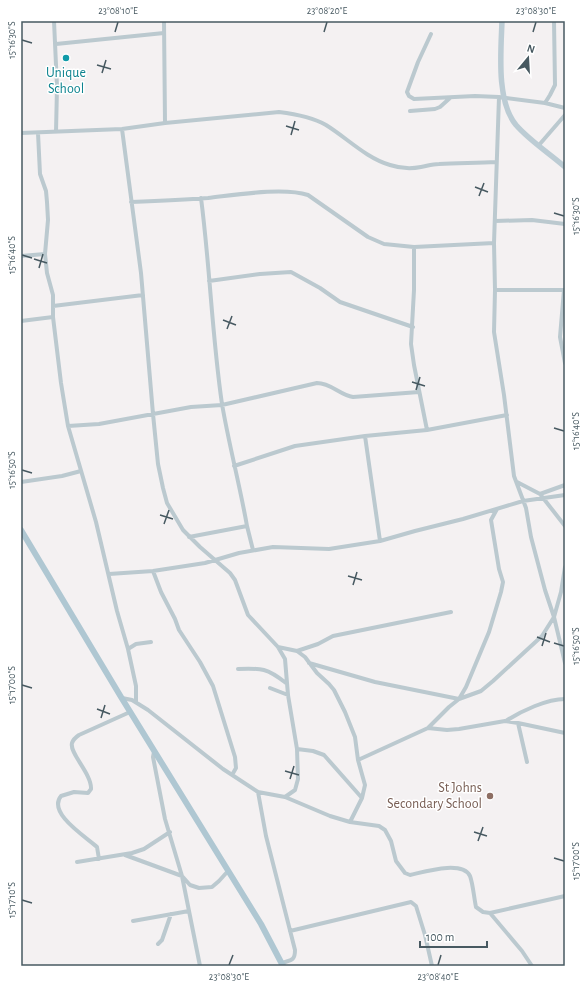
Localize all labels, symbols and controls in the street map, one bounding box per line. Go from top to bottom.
text: 23°08'10"E [98,6,138,16]
text: 23°08'20"E [307,6,348,16]
text: 23°08'30"E [516,6,556,16]
text: 15°16'30"S [7,21,17,59]
north arrow [508,38,548,78]
text: N [526,43,536,55]
marker: Unique School [61,53,71,63]
place label: Unique School [46,66,86,96]
text: 15°16'30"S [571,197,581,235]
text: 15°16'40"S [7,236,17,274]
text: 15°16'40"S [571,412,581,450]
text: 15°16'50"S [7,451,17,489]
text: 15°16'50"S [571,627,581,665]
text: 15°17'00"S [7,666,17,704]
place label: St Johns Secondary School [387,781,482,811]
marker: St Johns Secondary School [485,791,495,801]
text: 15°17'00"S [571,842,581,880]
text: 15°17'10"S [7,882,17,918]
scale bar [420,923,487,949]
text: 100 m [426,931,454,943]
text: 23°08'30"E [209,972,249,982]
text: 23°08'40"E [418,972,459,982]

